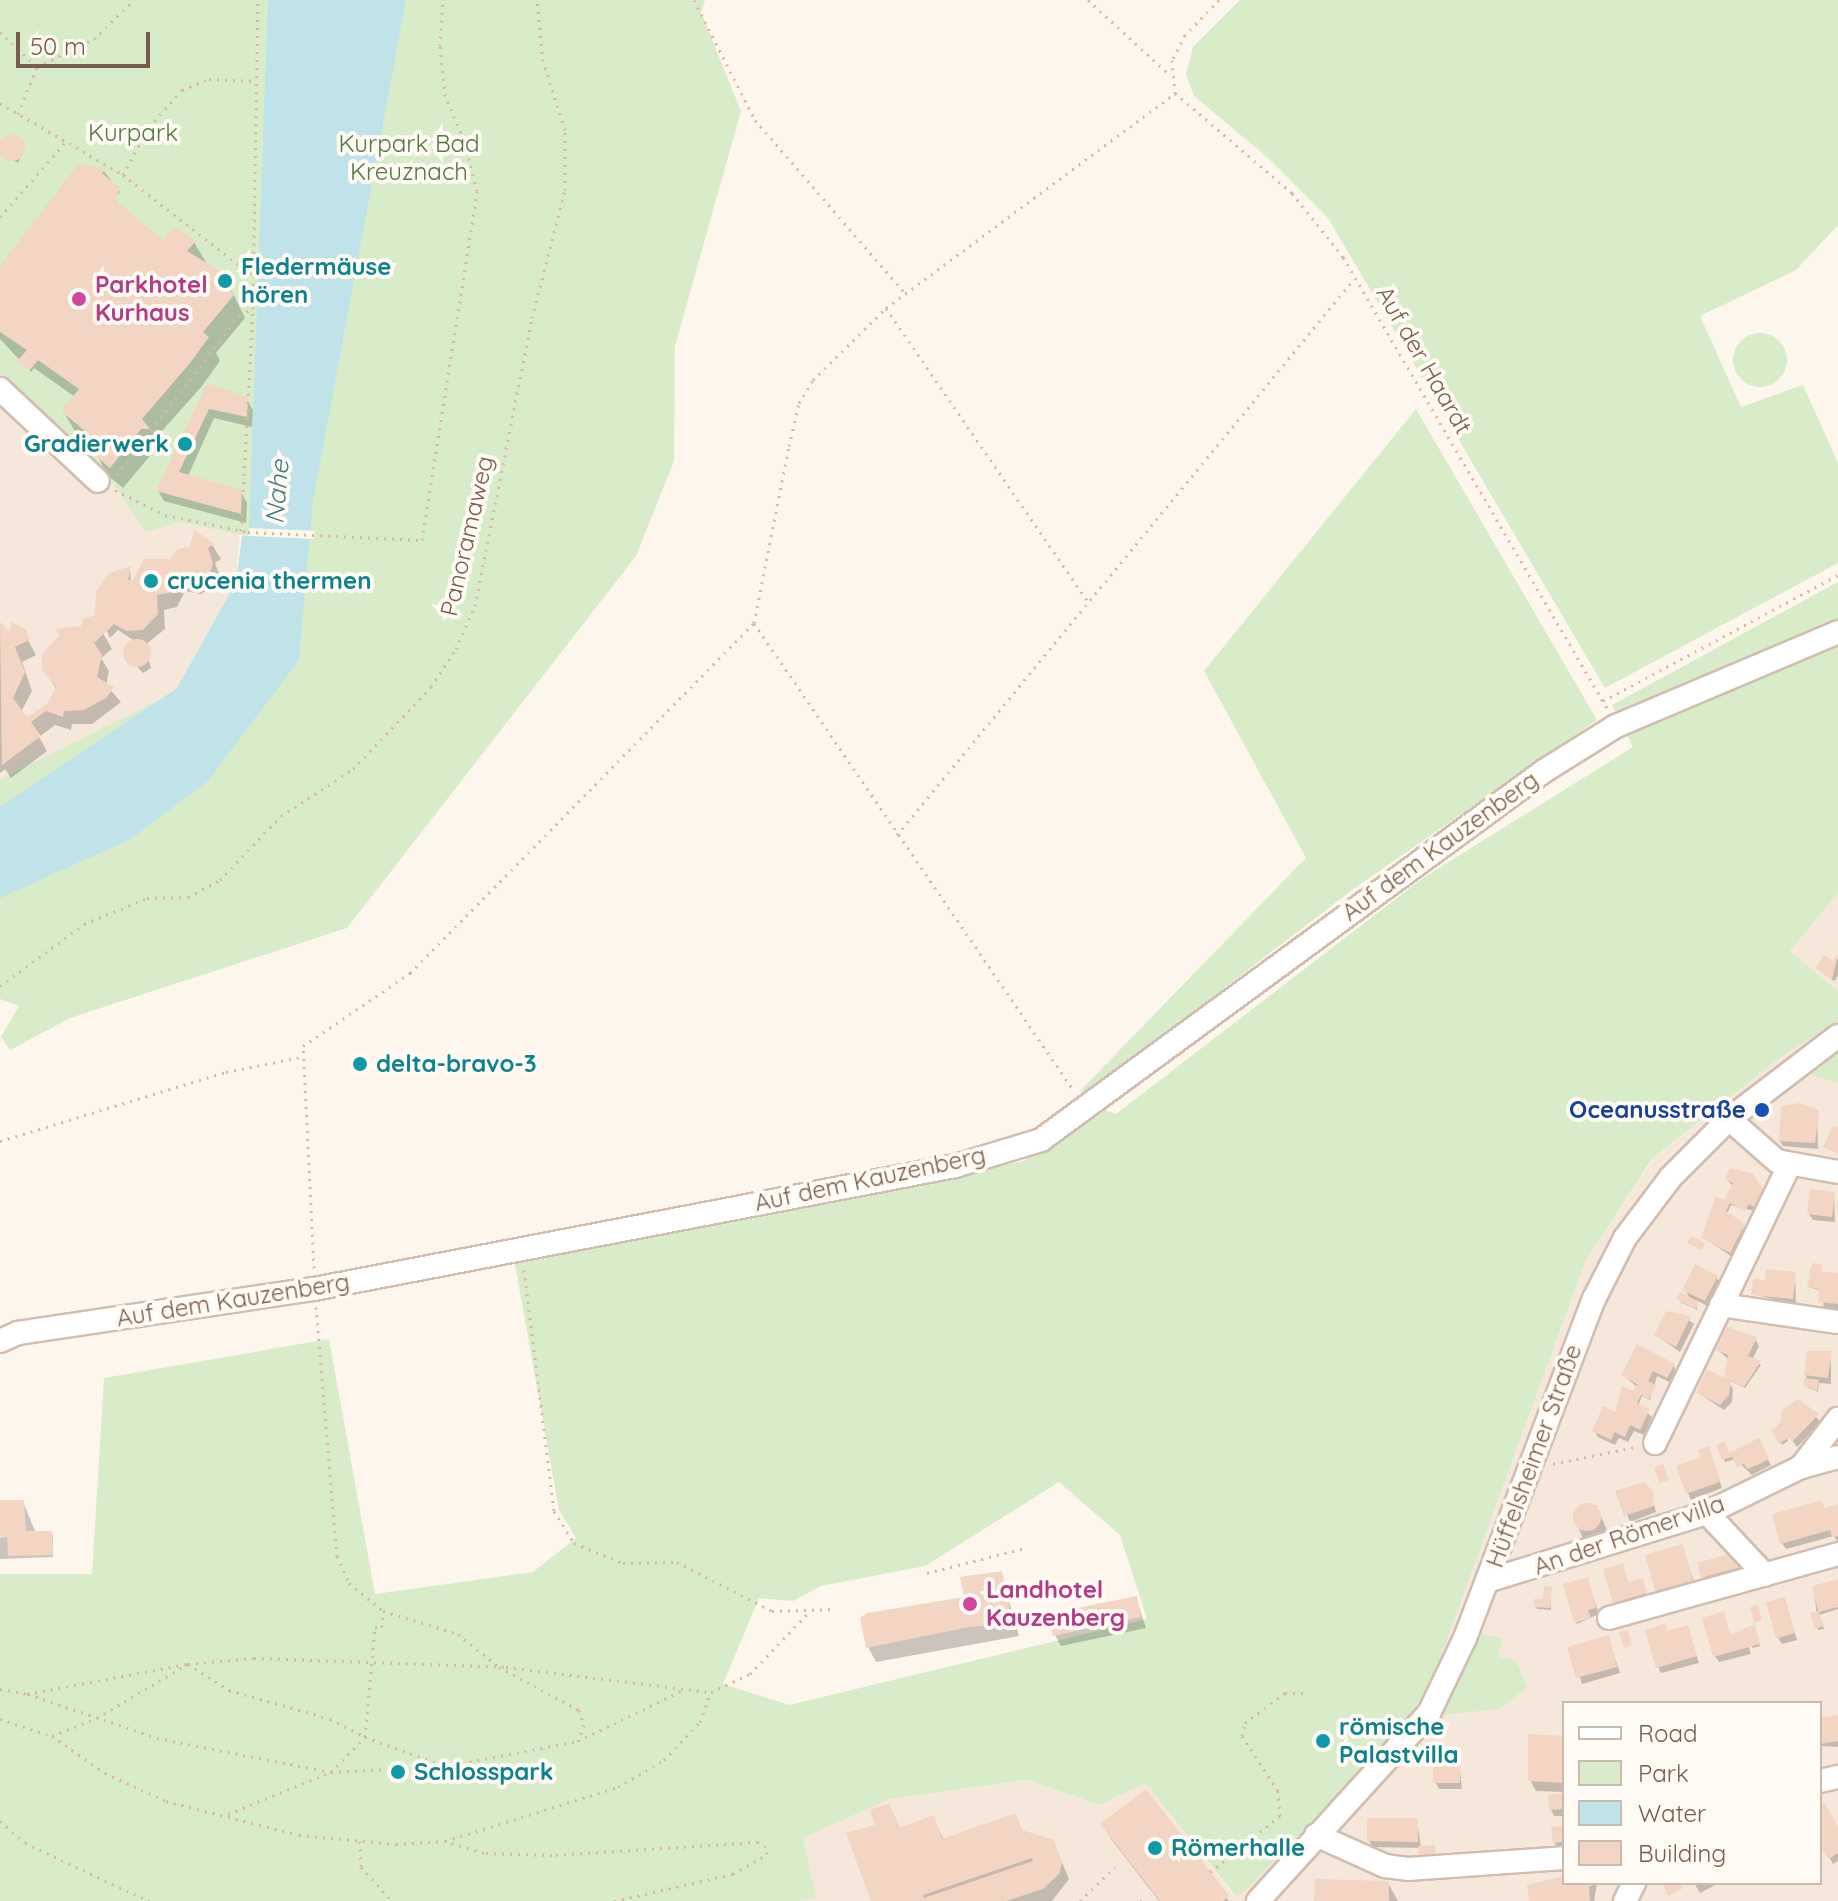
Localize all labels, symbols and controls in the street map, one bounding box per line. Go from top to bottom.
scale bar [20,16,154,66]
text: 50 m [30,31,86,61]
park label: Kurpark [88,119,178,147]
park label: Kurpark Bad Kreuznach [338,130,480,186]
place label: Fledermäuse hören [241,253,391,309]
place label: Parkhotel Kurhaus [95,271,208,327]
marker: Fledermäuse hören [216,272,234,290]
street label: Auf der Haardt [1370,281,1478,439]
marker: Parkhotel Kurhaus [70,290,88,308]
place label: Gradierwerk [24,430,169,458]
marker: Gradierwerk [176,435,194,453]
street label: Panoramaweg [435,453,499,619]
water label: Nahe [259,459,295,525]
place label: crucenia thermen [167,567,371,595]
marker: crucenia thermen [142,572,160,590]
street label: Auf dem Kauzenberg [1336,765,1544,927]
place label: delta-bravo-3 [376,1050,537,1078]
marker: delta-bravo-3 [351,1055,369,1073]
place label: Oceanusstraße [1569,1096,1746,1124]
marker: Oceanusstraße [1753,1101,1771,1119]
street label: Auf dem Kauzenberg [752,1140,988,1218]
street label: Auf dem Kauzenberg [114,1267,352,1333]
street label: Hüffelsheimer Straße [1480,1340,1588,1572]
street label: An der Römervilla [1530,1489,1728,1581]
place label: Landhotel Kauzenberg [986,1576,1125,1632]
marker: Landhotel Kauzenberg [961,1595,979,1613]
legend [1562,1701,1822,1885]
place label: römische Palastvilla [1339,1713,1459,1769]
text: Road [1638,1718,1698,1748]
marker: römische Palastvilla [1314,1732,1332,1750]
place label: Schlosspark [414,1758,553,1786]
text: Park [1638,1758,1689,1788]
marker: Schlosspark [389,1763,407,1781]
text: Water [1638,1798,1706,1828]
place label: Römerhalle [1171,1834,1305,1862]
text: Building [1638,1838,1726,1868]
marker: Römerhalle [1146,1839,1164,1857]

